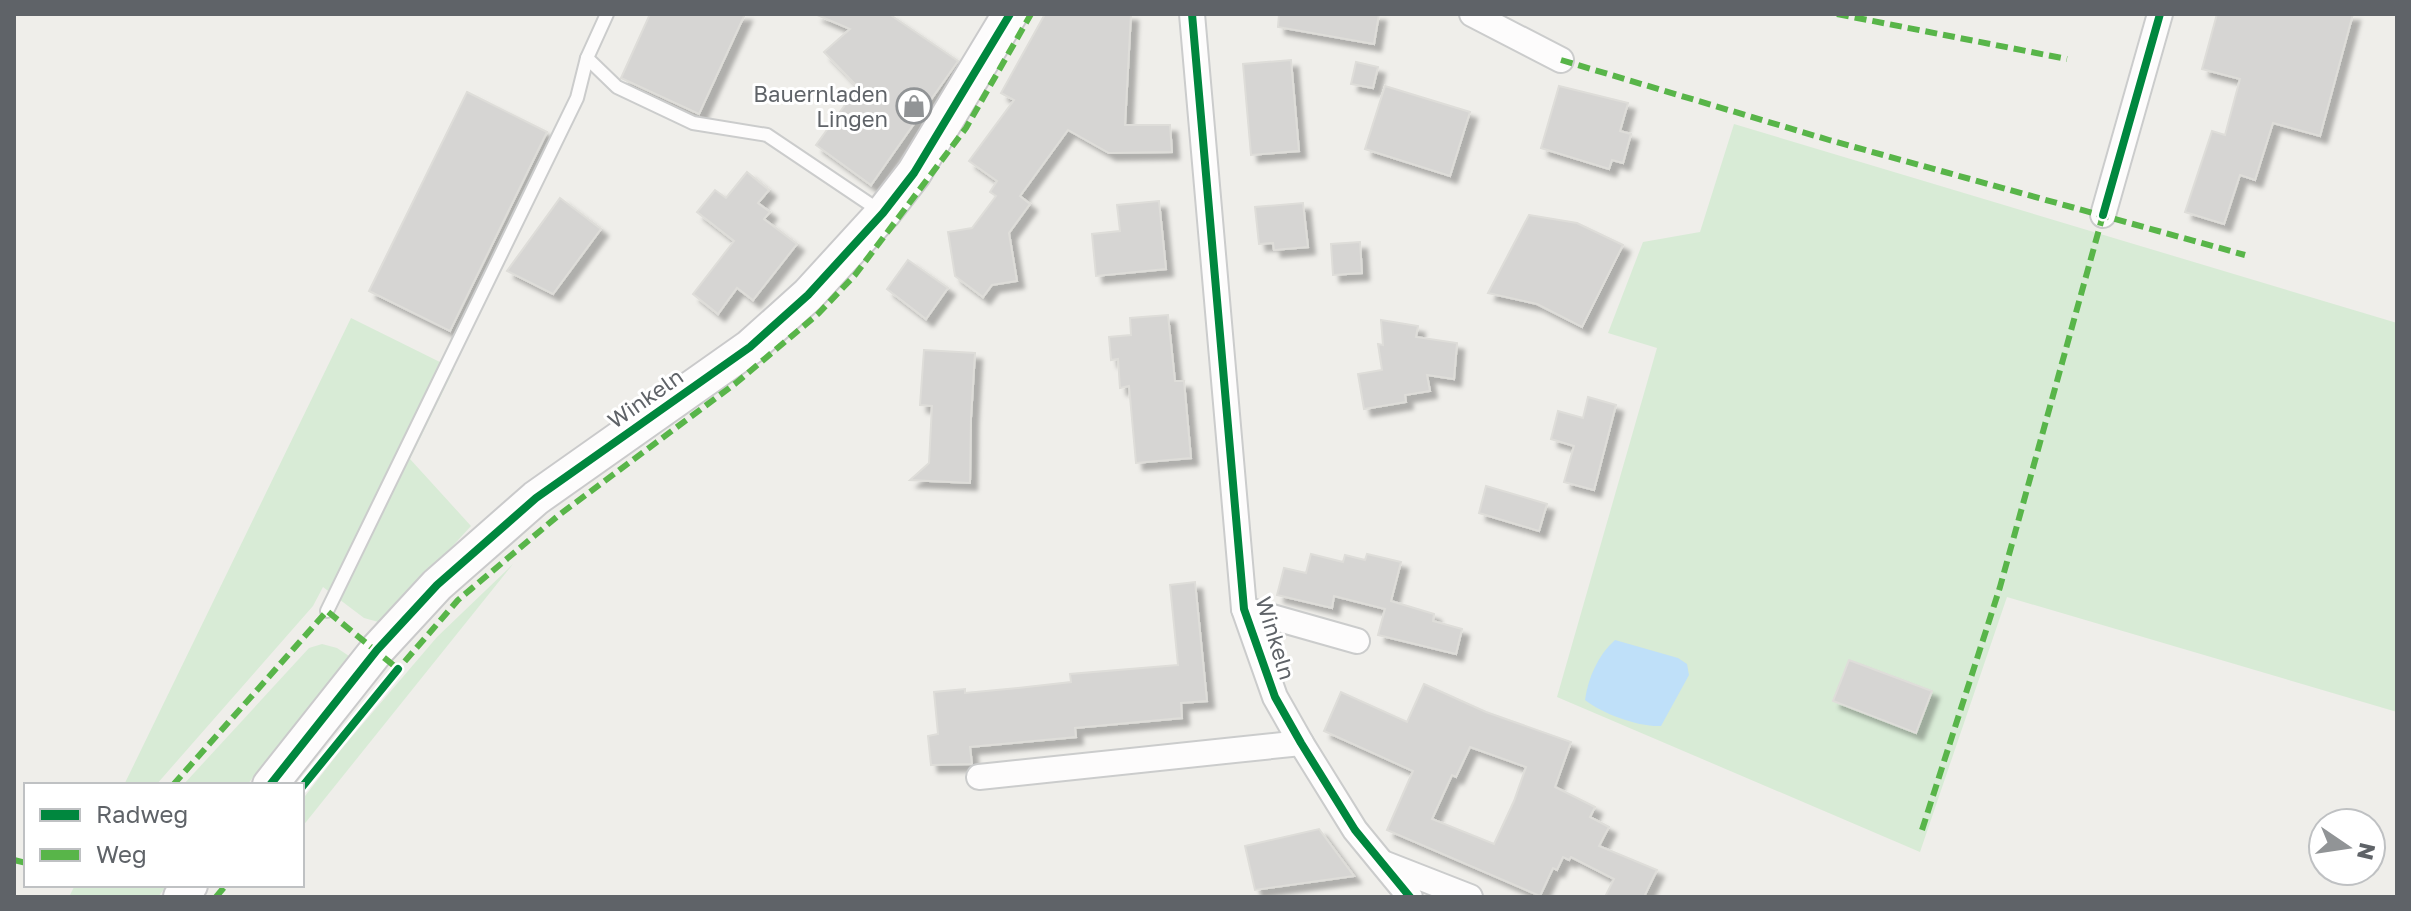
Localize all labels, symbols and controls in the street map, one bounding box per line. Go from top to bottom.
place label: Bauernladen Lingen [753,80,888,132]
shop icon: Bauernladen Lingen [895,87,933,125]
street label: Winkeln [602,362,688,434]
street label: Winkeln [1251,593,1301,683]
legend [24,783,304,887]
text: Radweg [96,799,188,828]
north arrow [2307,807,2387,887]
text: Weg [96,839,147,868]
text: N [2352,840,2382,863]

